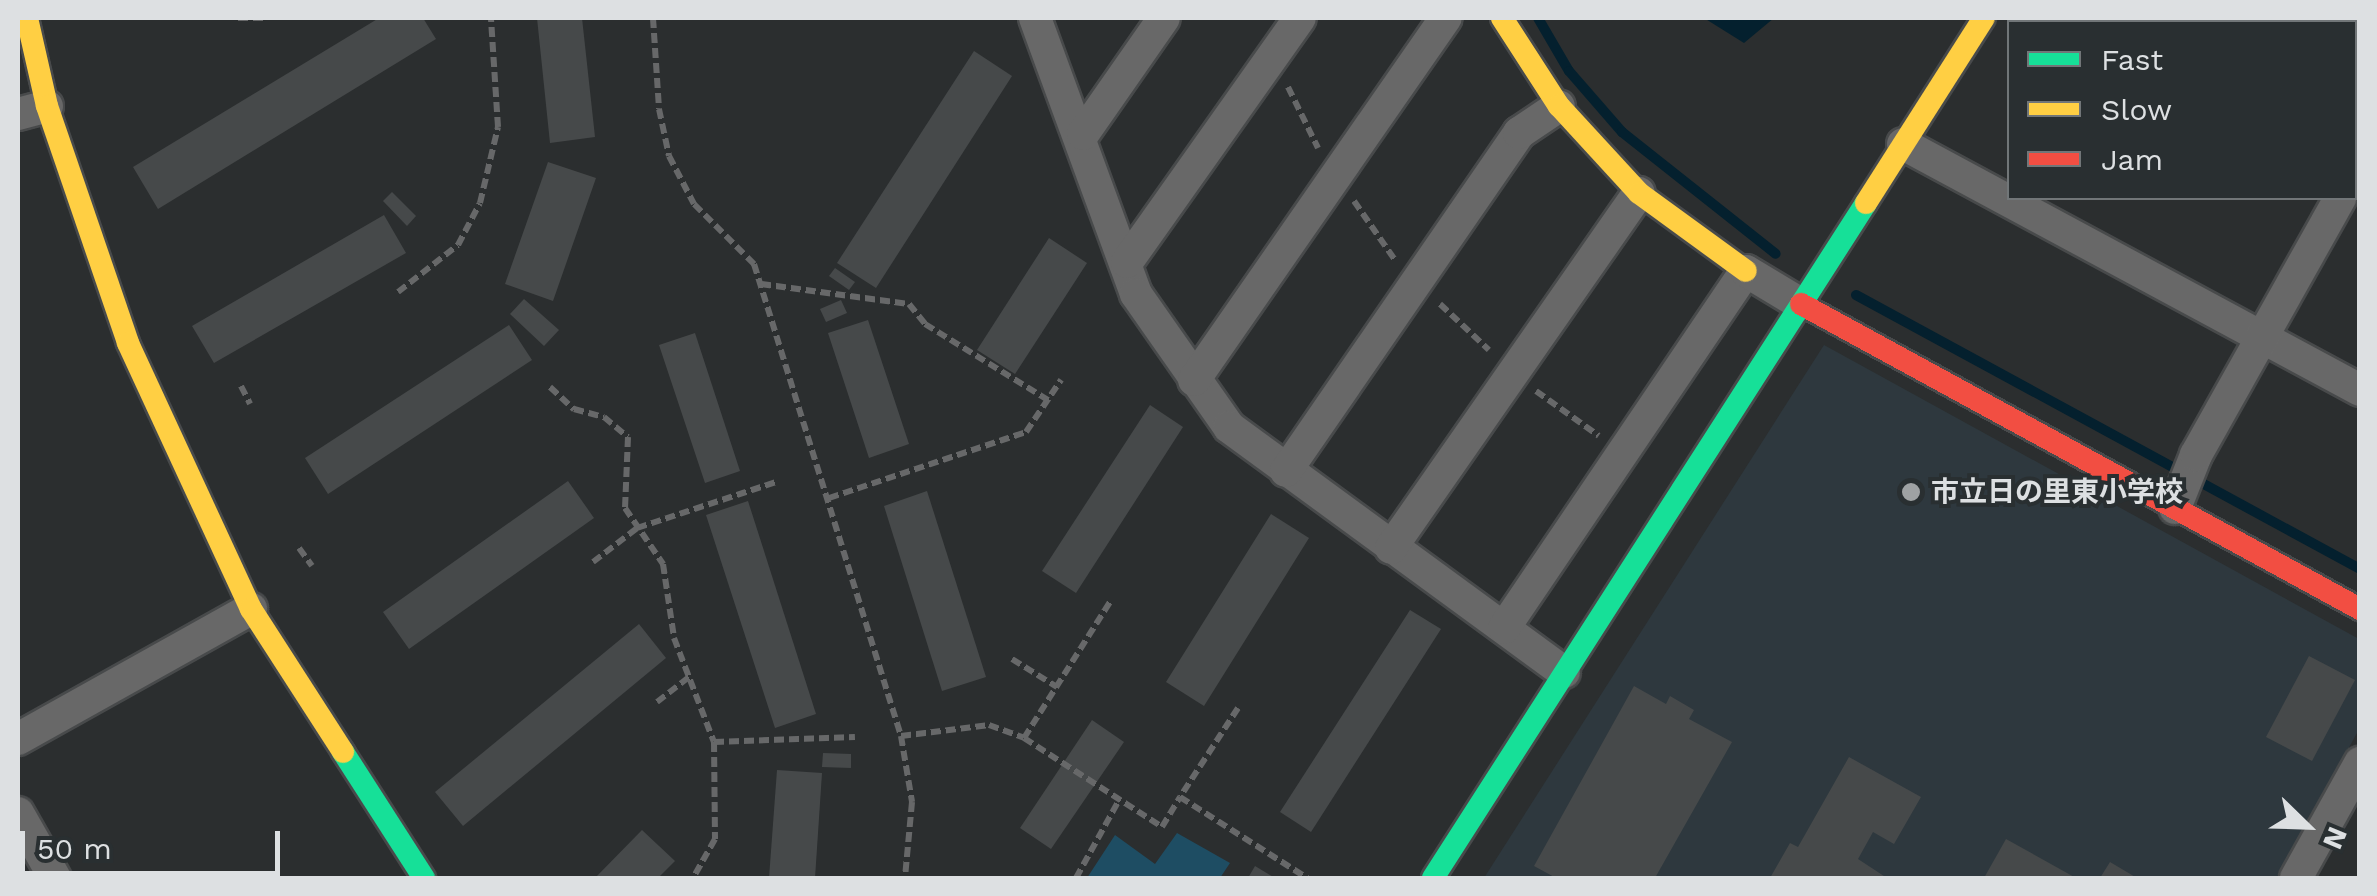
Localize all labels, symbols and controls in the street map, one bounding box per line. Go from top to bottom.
legend [2007,20,2357,200]
text: Fast [2101,42,2163,77]
text: Slow [2101,92,2172,127]
text: Jam [2101,142,2163,177]
place label: 市立日の里東小学校 [1931,475,2183,509]
marker: 市立日の里東小学校 [1900,481,1922,503]
north arrow [2257,776,2357,876]
scale bar [25,811,285,873]
text: N [2316,822,2354,854]
text: 50 m [37,831,112,866]

